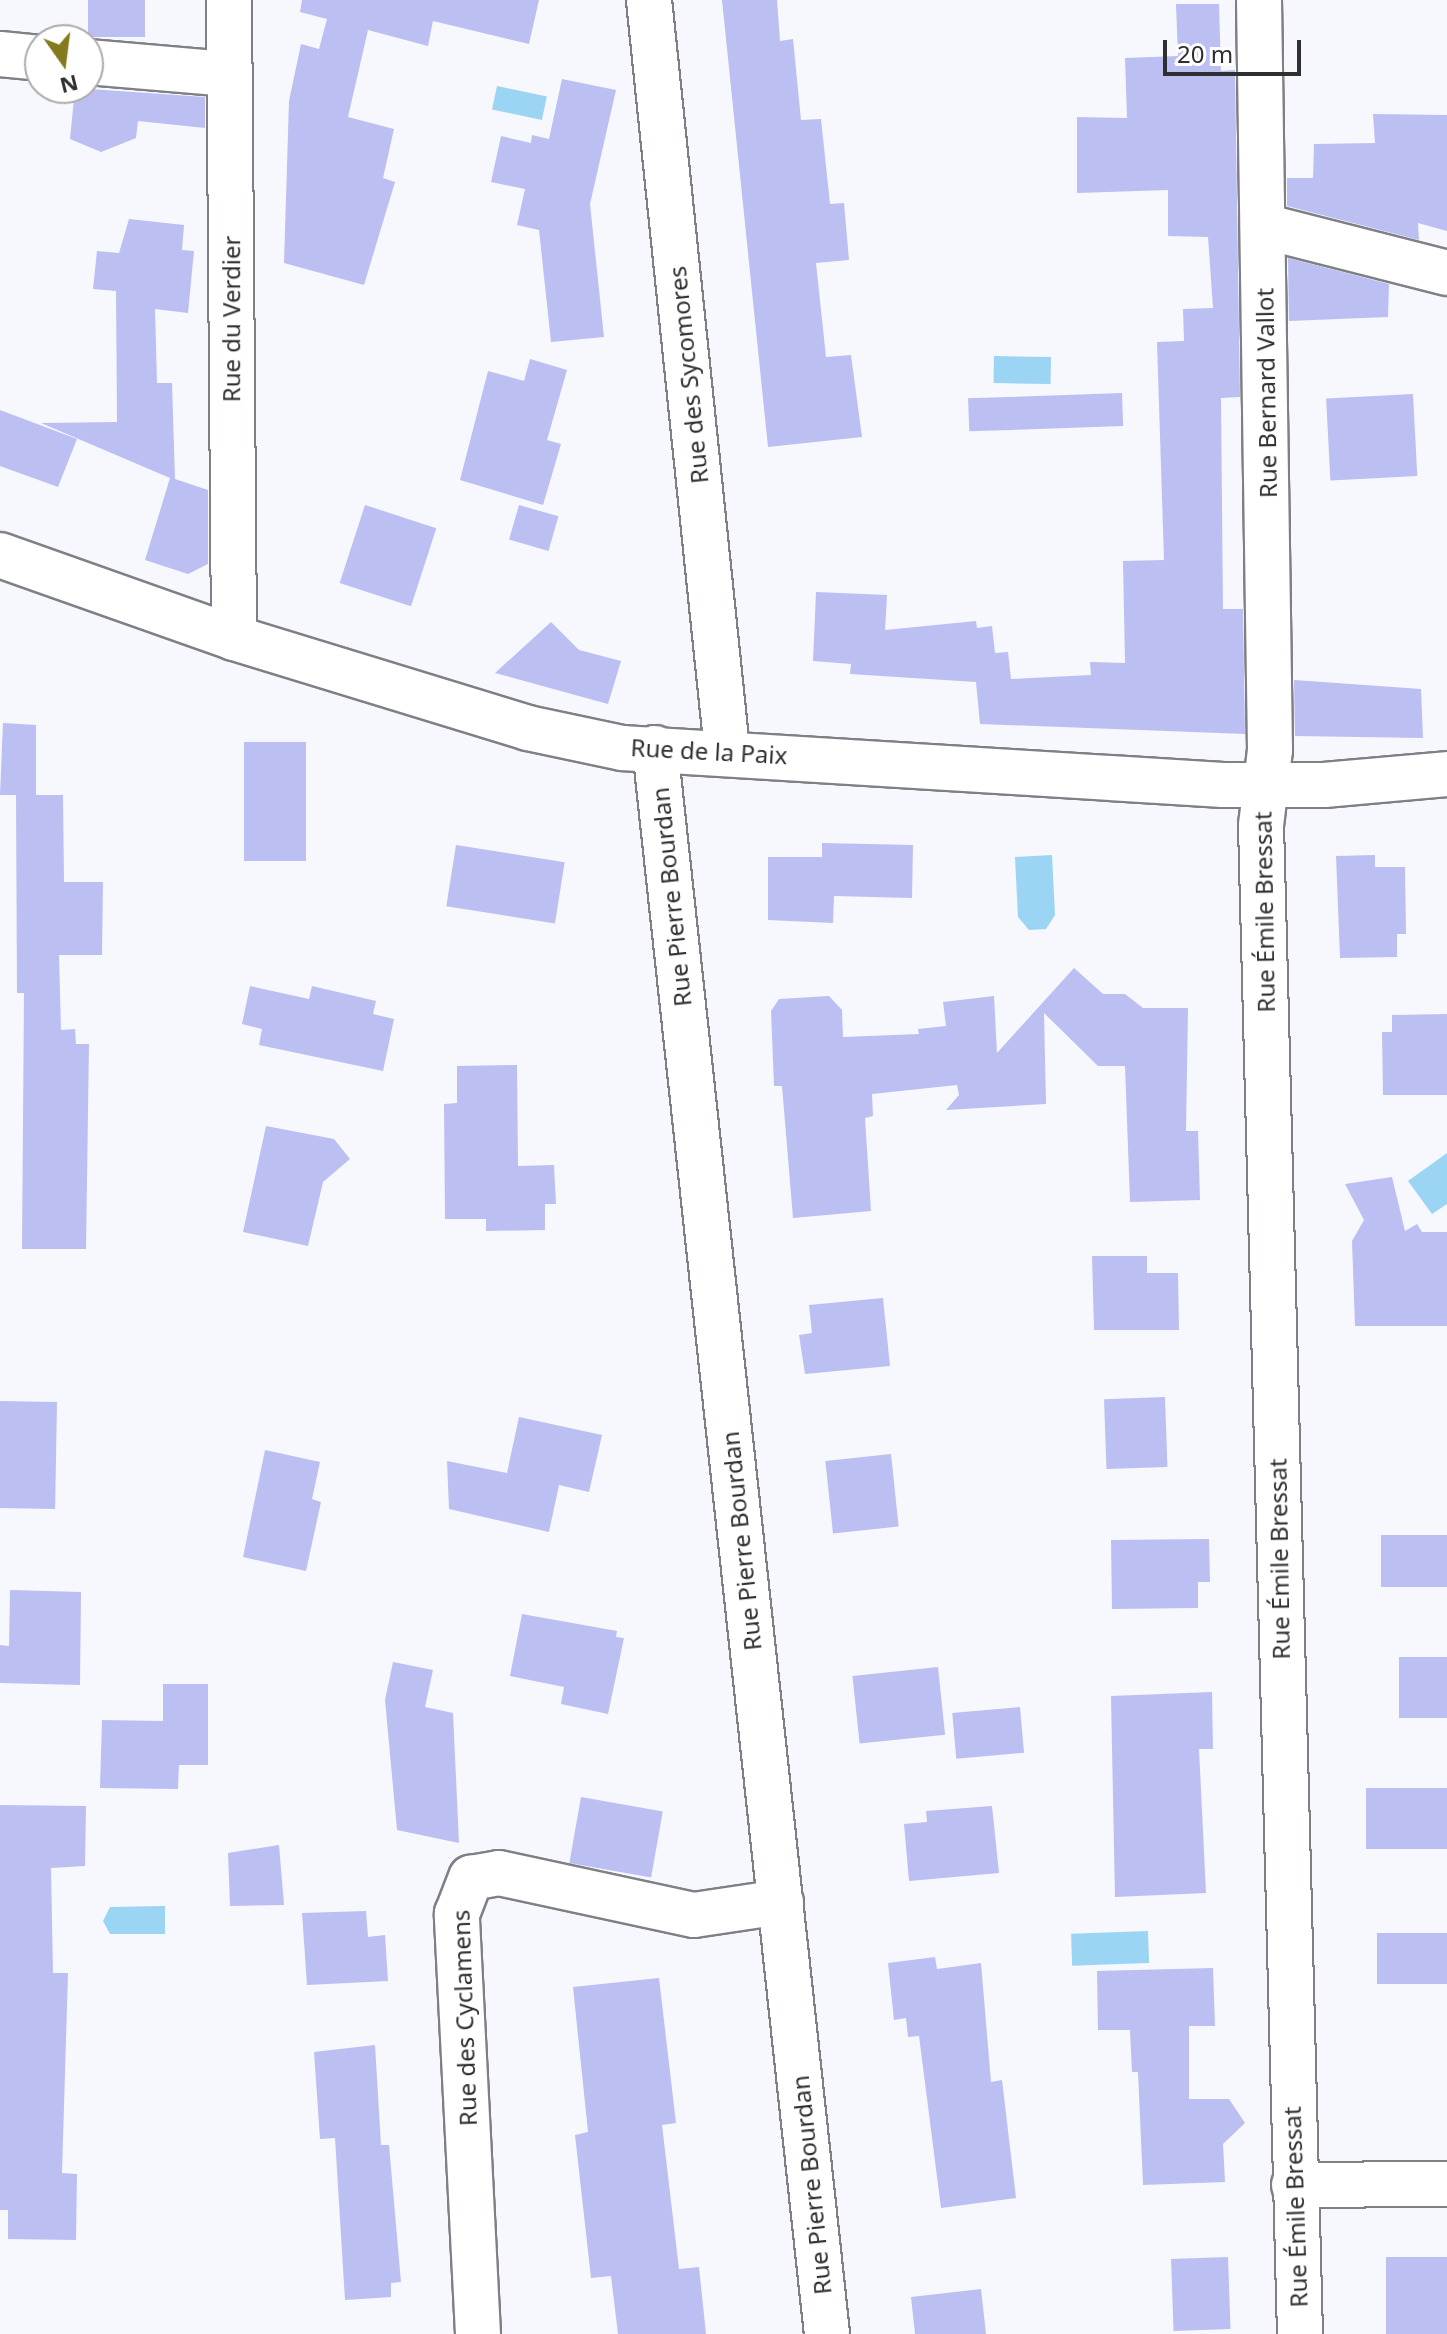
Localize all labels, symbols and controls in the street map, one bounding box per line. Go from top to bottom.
north arrow [24,24,104,104]
scale bar [1167,24,1305,74]
text: 20 m [1177,37,1233,70]
text: N [57,69,82,102]
street label: Rue du Verdier [217,236,245,402]
street label: Rue des Sycomores [662,265,714,485]
street label: Rue Bernard Vallot [1250,288,1282,498]
street label: Rue de la Paix [630,733,788,769]
street label: Rue Pierre Bourdan [645,786,697,1008]
street label: Rue Émile Bressat [1248,811,1280,1013]
street label: Rue Pierre Bourdan [715,1430,767,1652]
street label: Rue Émile Bressat [1263,1458,1295,1660]
street label: Rue des Cyclamens [446,1909,482,2127]
street label: Rue Pierre Bourdan [785,2074,837,2296]
street label: Rue Émile Bressat [1277,2106,1313,2308]

